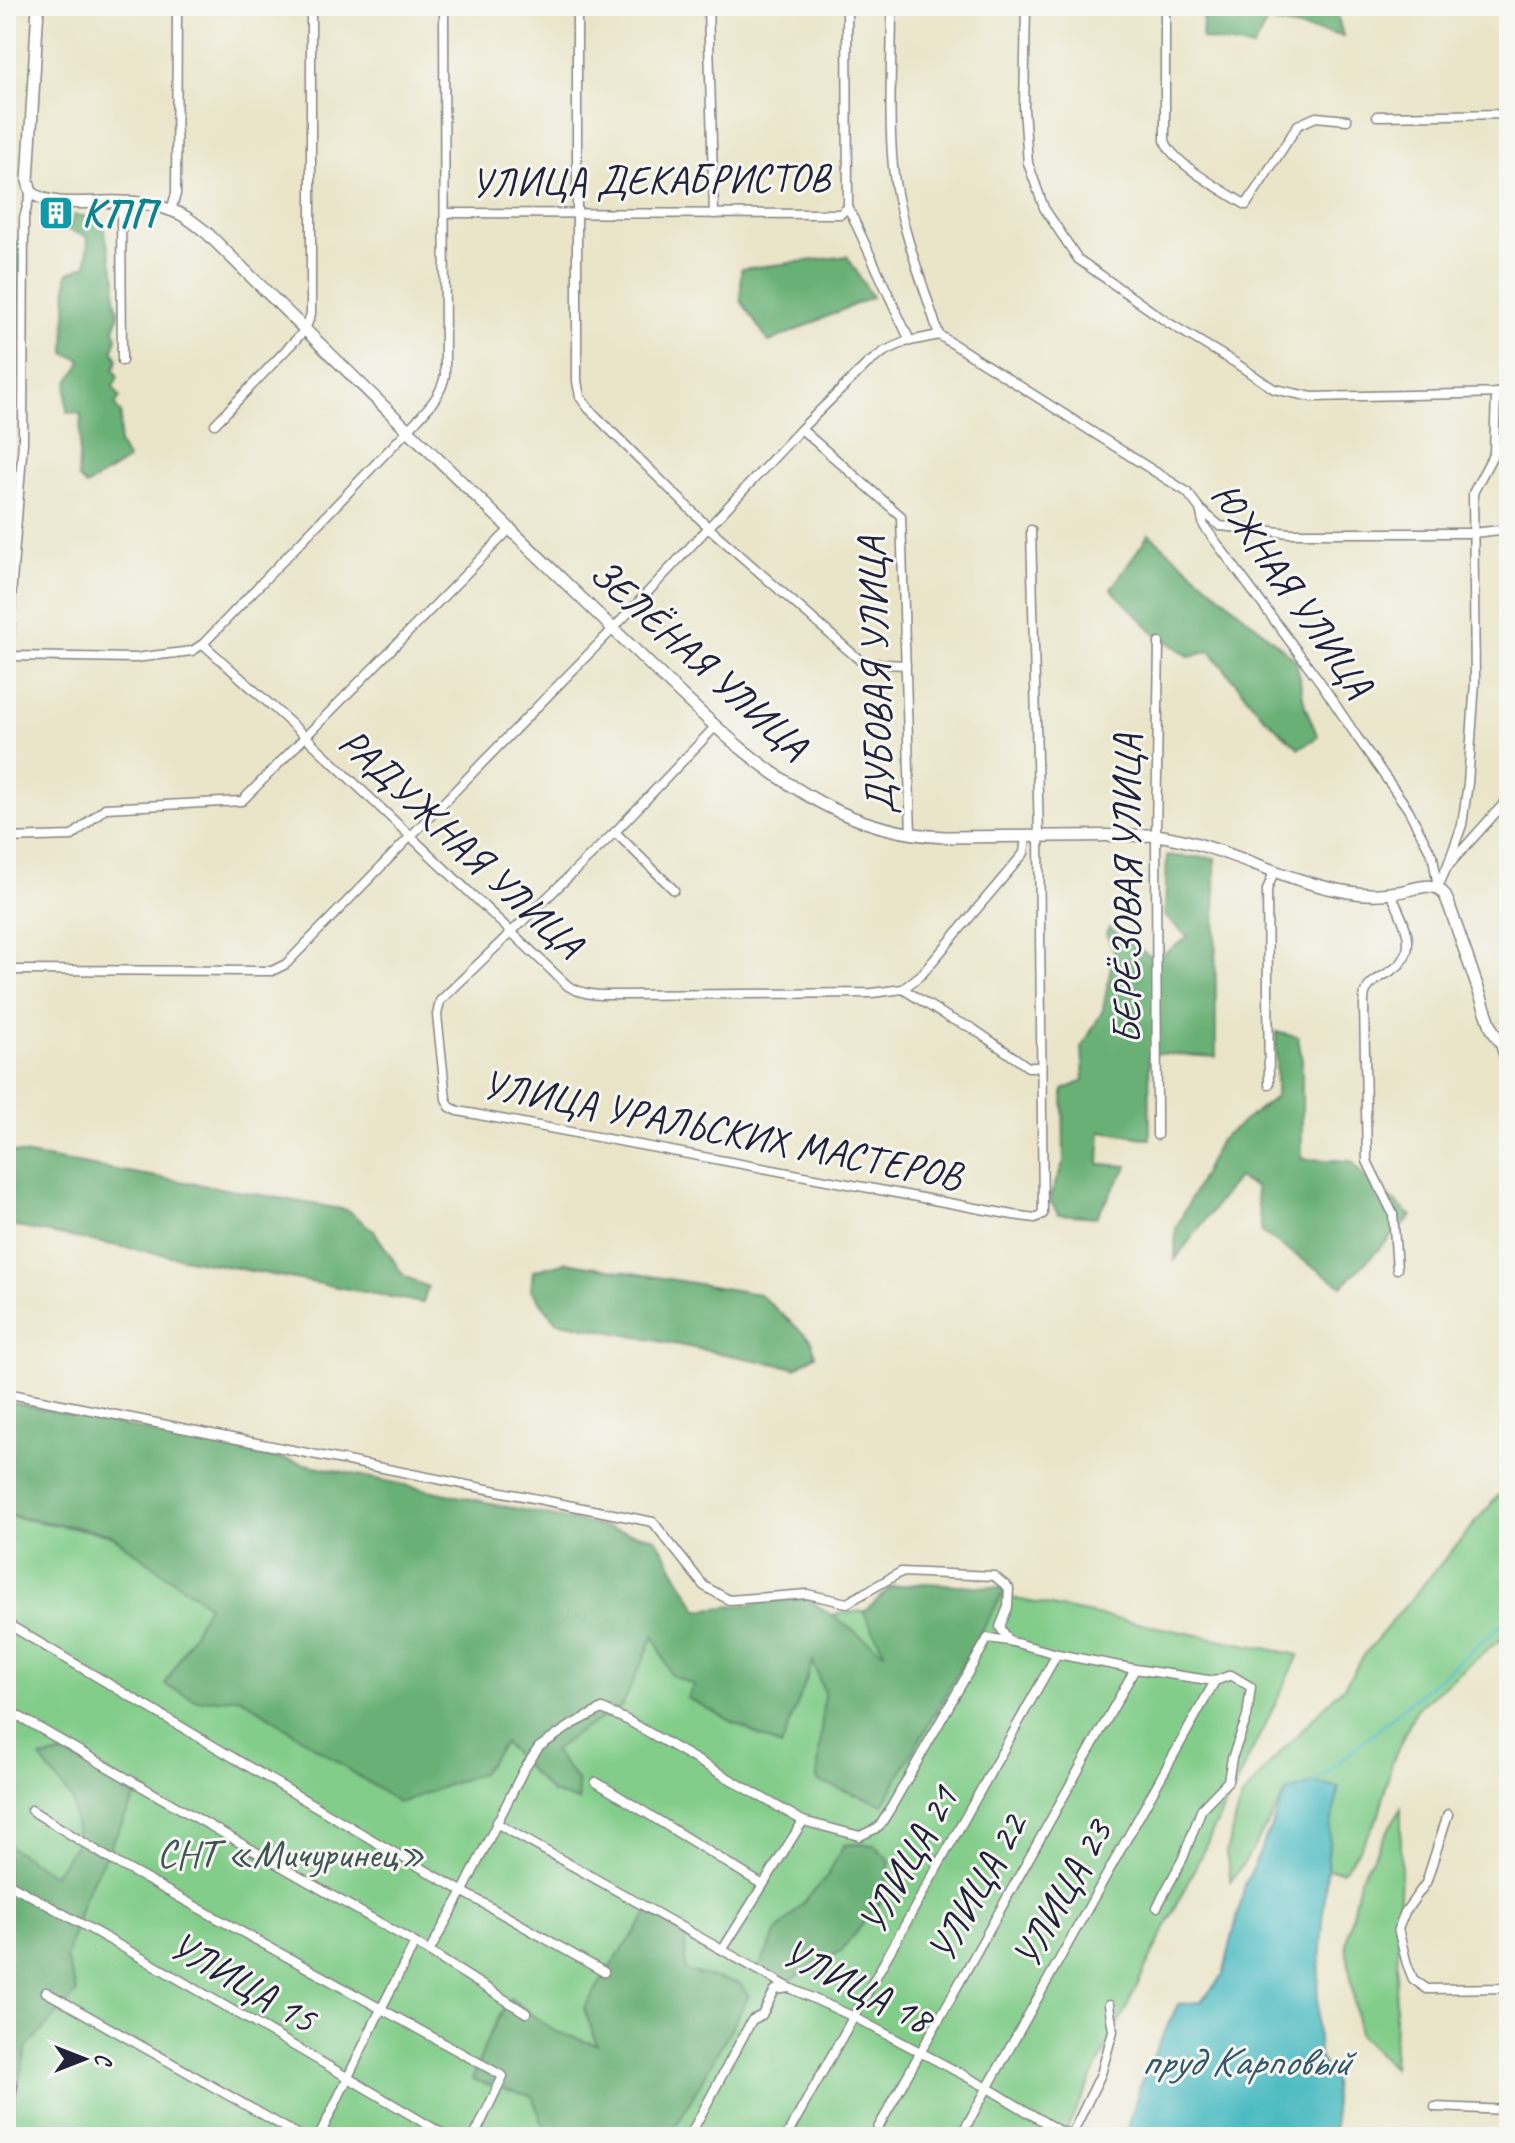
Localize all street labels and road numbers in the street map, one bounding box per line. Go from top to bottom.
street label: УЛИЦА ДЕКАБРИСТОВ [470,152,834,208]
street label: ЮЖНАЯ УЛИЦА [1200,473,1385,708]
street label: ДУБОВАЯ УЛИЦА [846,535,906,816]
street label: ЗЕЛЁНАЯ УЛИЦА [579,548,819,771]
street label: РАДУЖНАЯ УЛИЦА [329,717,595,970]
street label: БЕРЁЗОВАЯ УЛИЦА [1102,733,1152,1044]
street label: УЛИЦА УРАЛЬСКИХ МАСТЕРОВ [478,1059,968,1201]
street label: УЛИЦА 21 [847,1776,970,1943]
street label: УЛИЦА 22 [916,1803,1039,1971]
street label: УЛИЦА 23 [1001,1809,1124,1977]
street label: УЛИЦА 15 [161,1920,327,2045]
street label: УЛИЦА 18 [774,1927,944,2047]

